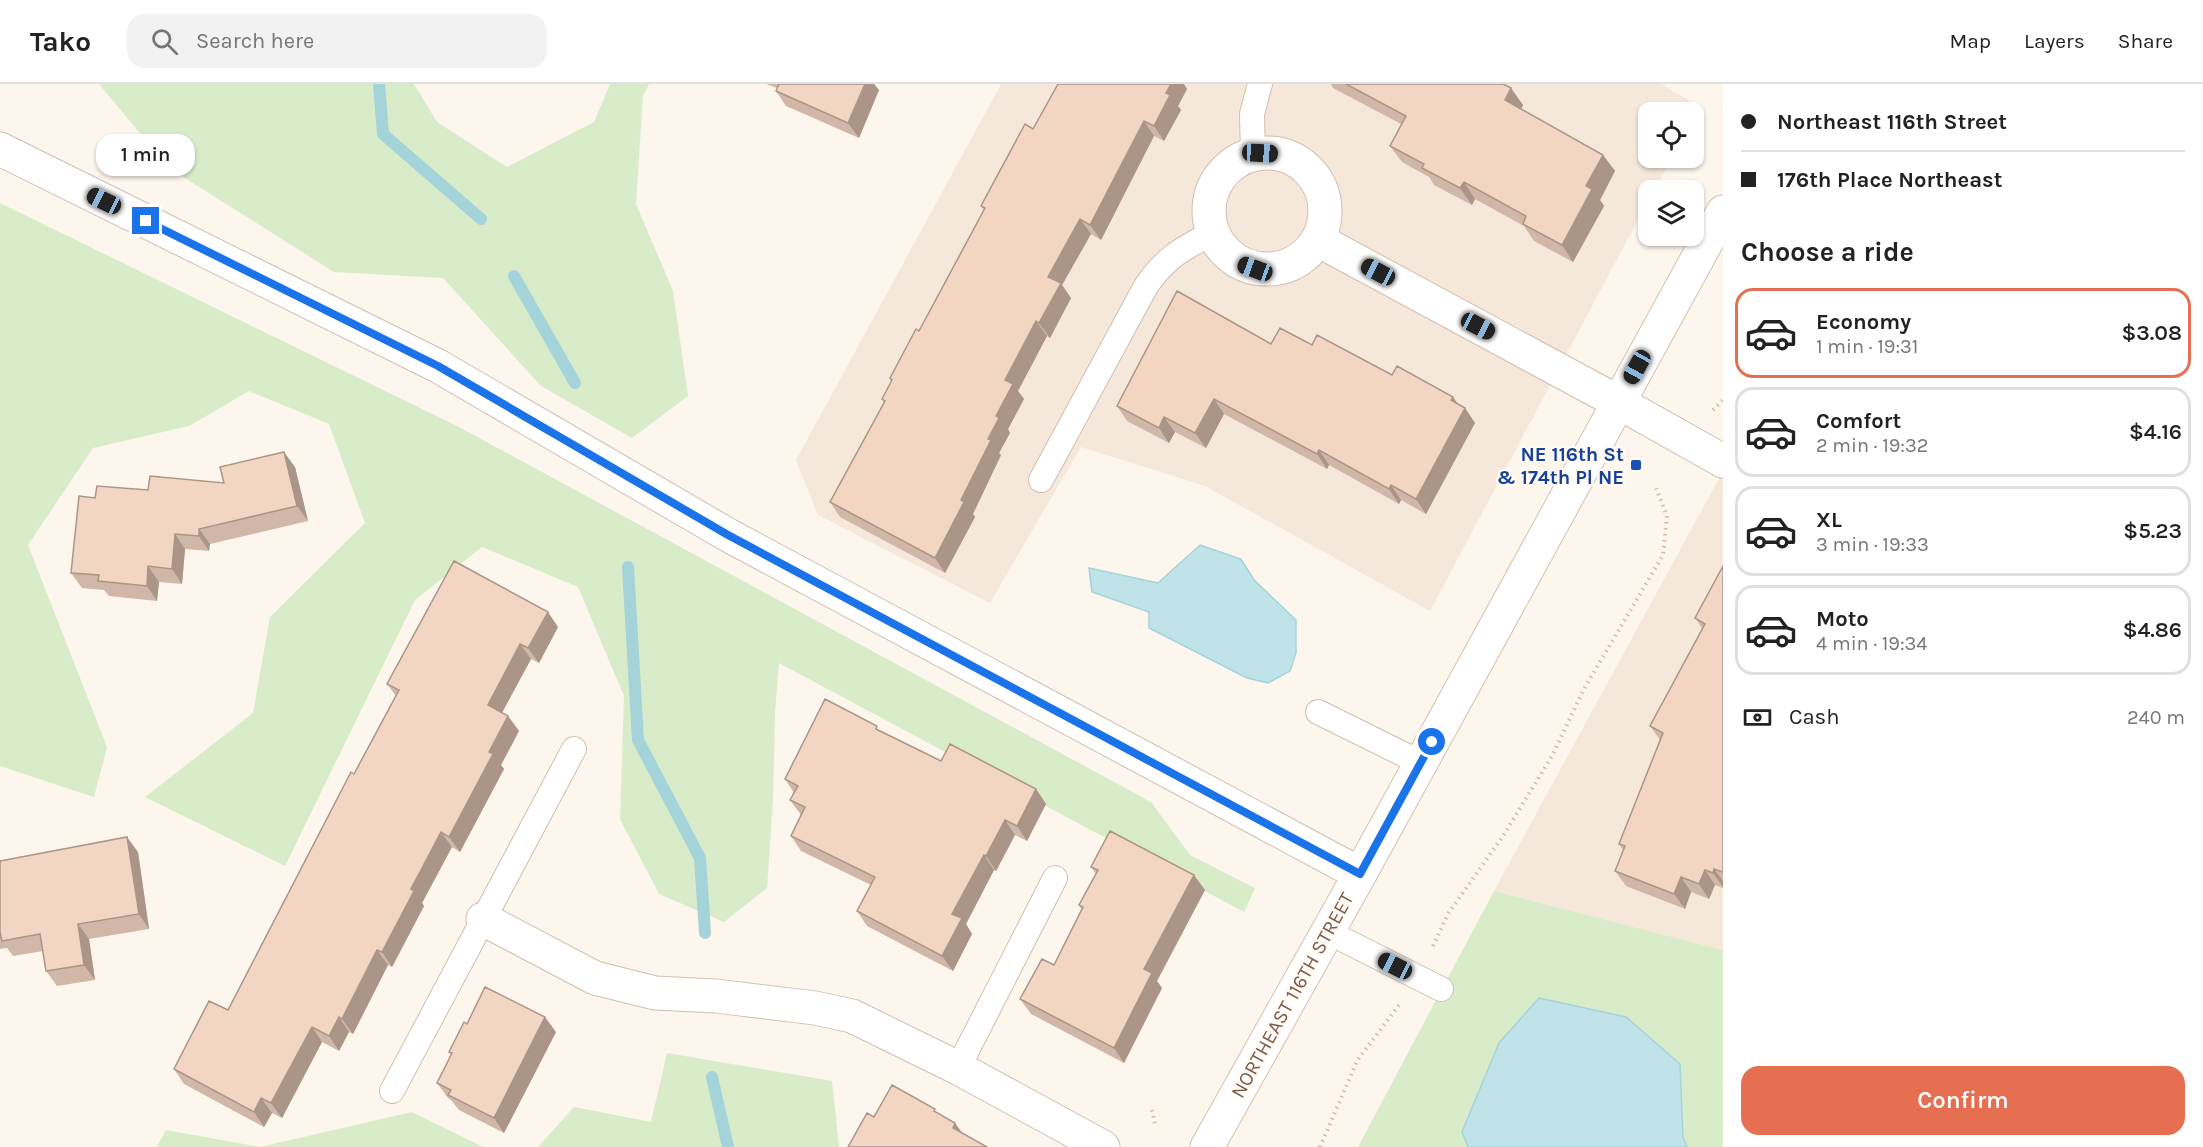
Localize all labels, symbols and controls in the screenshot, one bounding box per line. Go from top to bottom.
search box [127,14,547,68]
text: Tako [30,25,91,58]
icon: search [148,25,181,58]
text: Search here [196,28,314,54]
text: Map [1949,29,1991,53]
text: Layers [2024,29,2085,53]
text: Share [2118,29,2173,53]
map controls [1638,102,1704,246]
button: locate [1638,102,1704,168]
text: Northeast 116th Street [1777,109,2007,135]
callout: 1 min [96,134,195,176]
text: 1 min [121,143,170,166]
car [1242,143,1278,163]
text: 176th Place Northeast [1777,167,2002,193]
button: layers [1638,180,1704,246]
car [84,185,124,217]
route end [132,207,159,234]
text: Choose a ride [1741,236,1914,268]
car [1235,254,1275,284]
car [1358,256,1398,288]
icon: car [1744,306,1798,360]
text: Economy [1816,309,1911,335]
car [1458,310,1498,342]
text: $3.08 [2121,320,2182,346]
text: 1 min · 19:31 [1816,335,1918,358]
car [1620,347,1654,387]
icon: car [1744,405,1798,459]
text: Comfort [1816,408,1901,434]
text: $4.16 [2129,419,2182,445]
text: 2 min · 19:32 [1816,434,1928,457]
place label: NE 116th St & 174th Pl NE [1496,443,1624,489]
marker: NE 116th St & 174th Pl NE [1629,458,1643,472]
icon: car [1744,504,1798,558]
text: XL [1816,507,1842,533]
text: $5.23 [2123,518,2182,544]
text: 3 min · 19:33 [1816,533,1929,556]
icon: car [1744,603,1798,657]
text: Moto [1816,606,1869,632]
text: $4.86 [2123,617,2182,643]
text: 4 min · 19:34 [1816,632,1928,655]
icon: cash [1741,701,1774,734]
text: Cash [1789,704,1839,730]
text: 240 m [2127,706,2185,729]
route start [1418,728,1445,755]
street label: NORTHEAST 116TH STREET [1226,888,1359,1102]
car [1375,950,1415,982]
button: Confirm [1741,1066,2185,1135]

